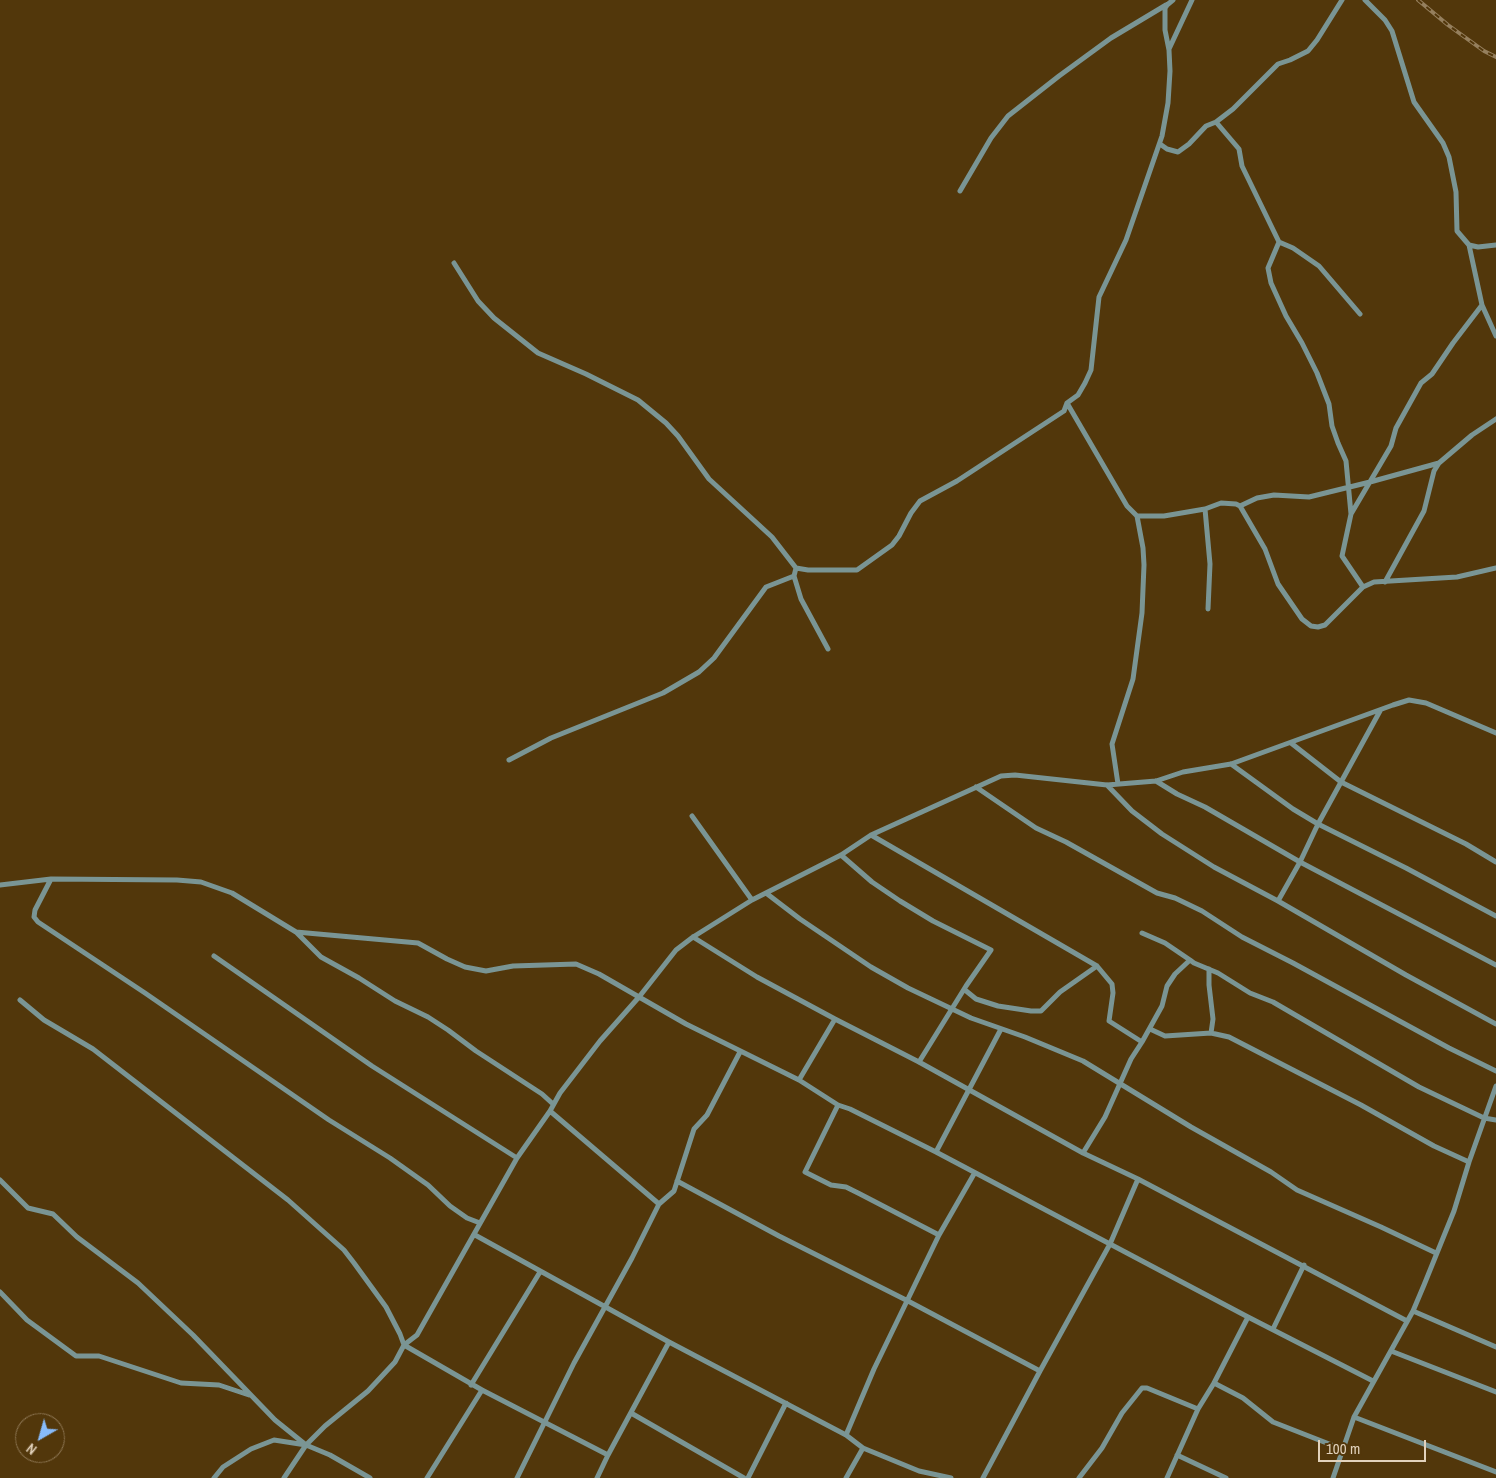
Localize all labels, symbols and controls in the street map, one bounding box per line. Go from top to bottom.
north arrow [15,1413,65,1463]
scale bar [1321,1430,1428,1462]
text: 100 m [1326,1438,1360,1459]
text: N [23,1439,40,1459]

